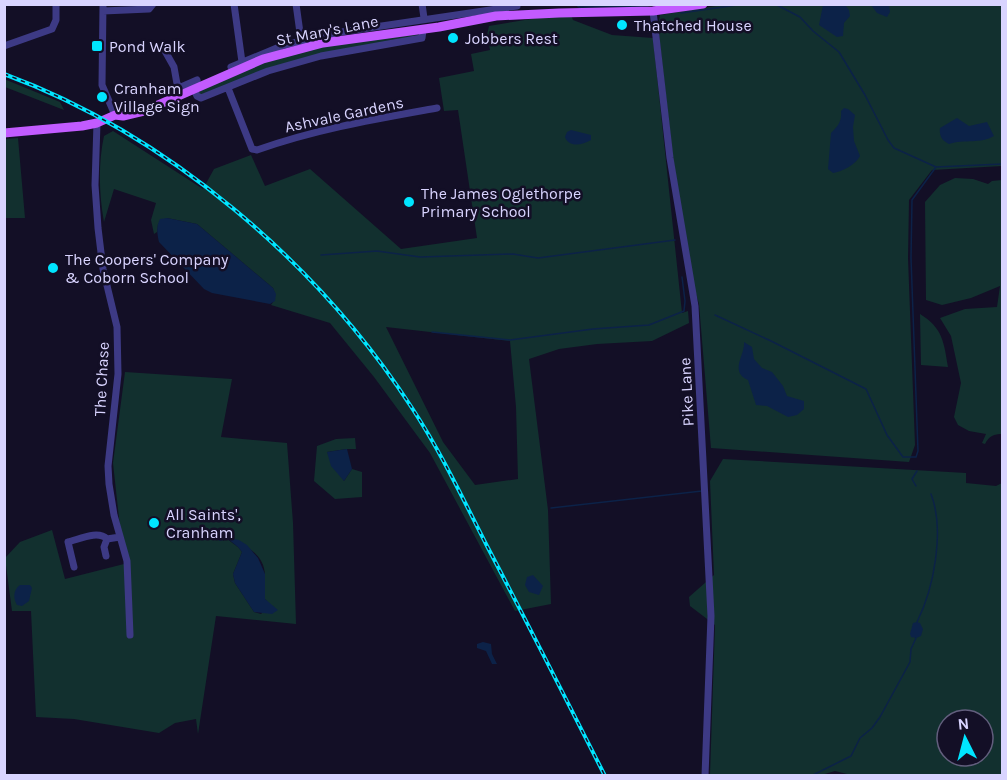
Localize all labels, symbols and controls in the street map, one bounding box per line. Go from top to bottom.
street label: St Mary's Lane [274,11,380,50]
place label: Thatched House [634,16,752,35]
marker: Thatched House [615,18,629,32]
place label: Jobbers Rest [465,29,558,48]
marker: Jobbers Rest [446,31,460,45]
place label: Pond Walk [109,37,186,56]
marker: Pond Walk [90,39,104,53]
place label: Cranham Village Sign [114,79,200,116]
marker: Cranham Village Sign [95,90,109,104]
street label: Ashvale Gardens [283,93,405,136]
place label: The James Oglethorpe Primary School [421,184,581,221]
marker: The James Oglethorpe Primary School [402,195,416,209]
place label: The Coopers' Company & Coborn School [65,250,229,287]
marker: The Coopers' Company & Coborn School [46,261,60,275]
street label: The Chase [90,341,113,417]
street label: Pike Lane [675,357,698,427]
place label: All Saints', Cranham [166,505,241,542]
marker: All Saints', Cranham [147,516,161,530]
north arrow [935,708,995,768]
text: N [957,714,970,734]

